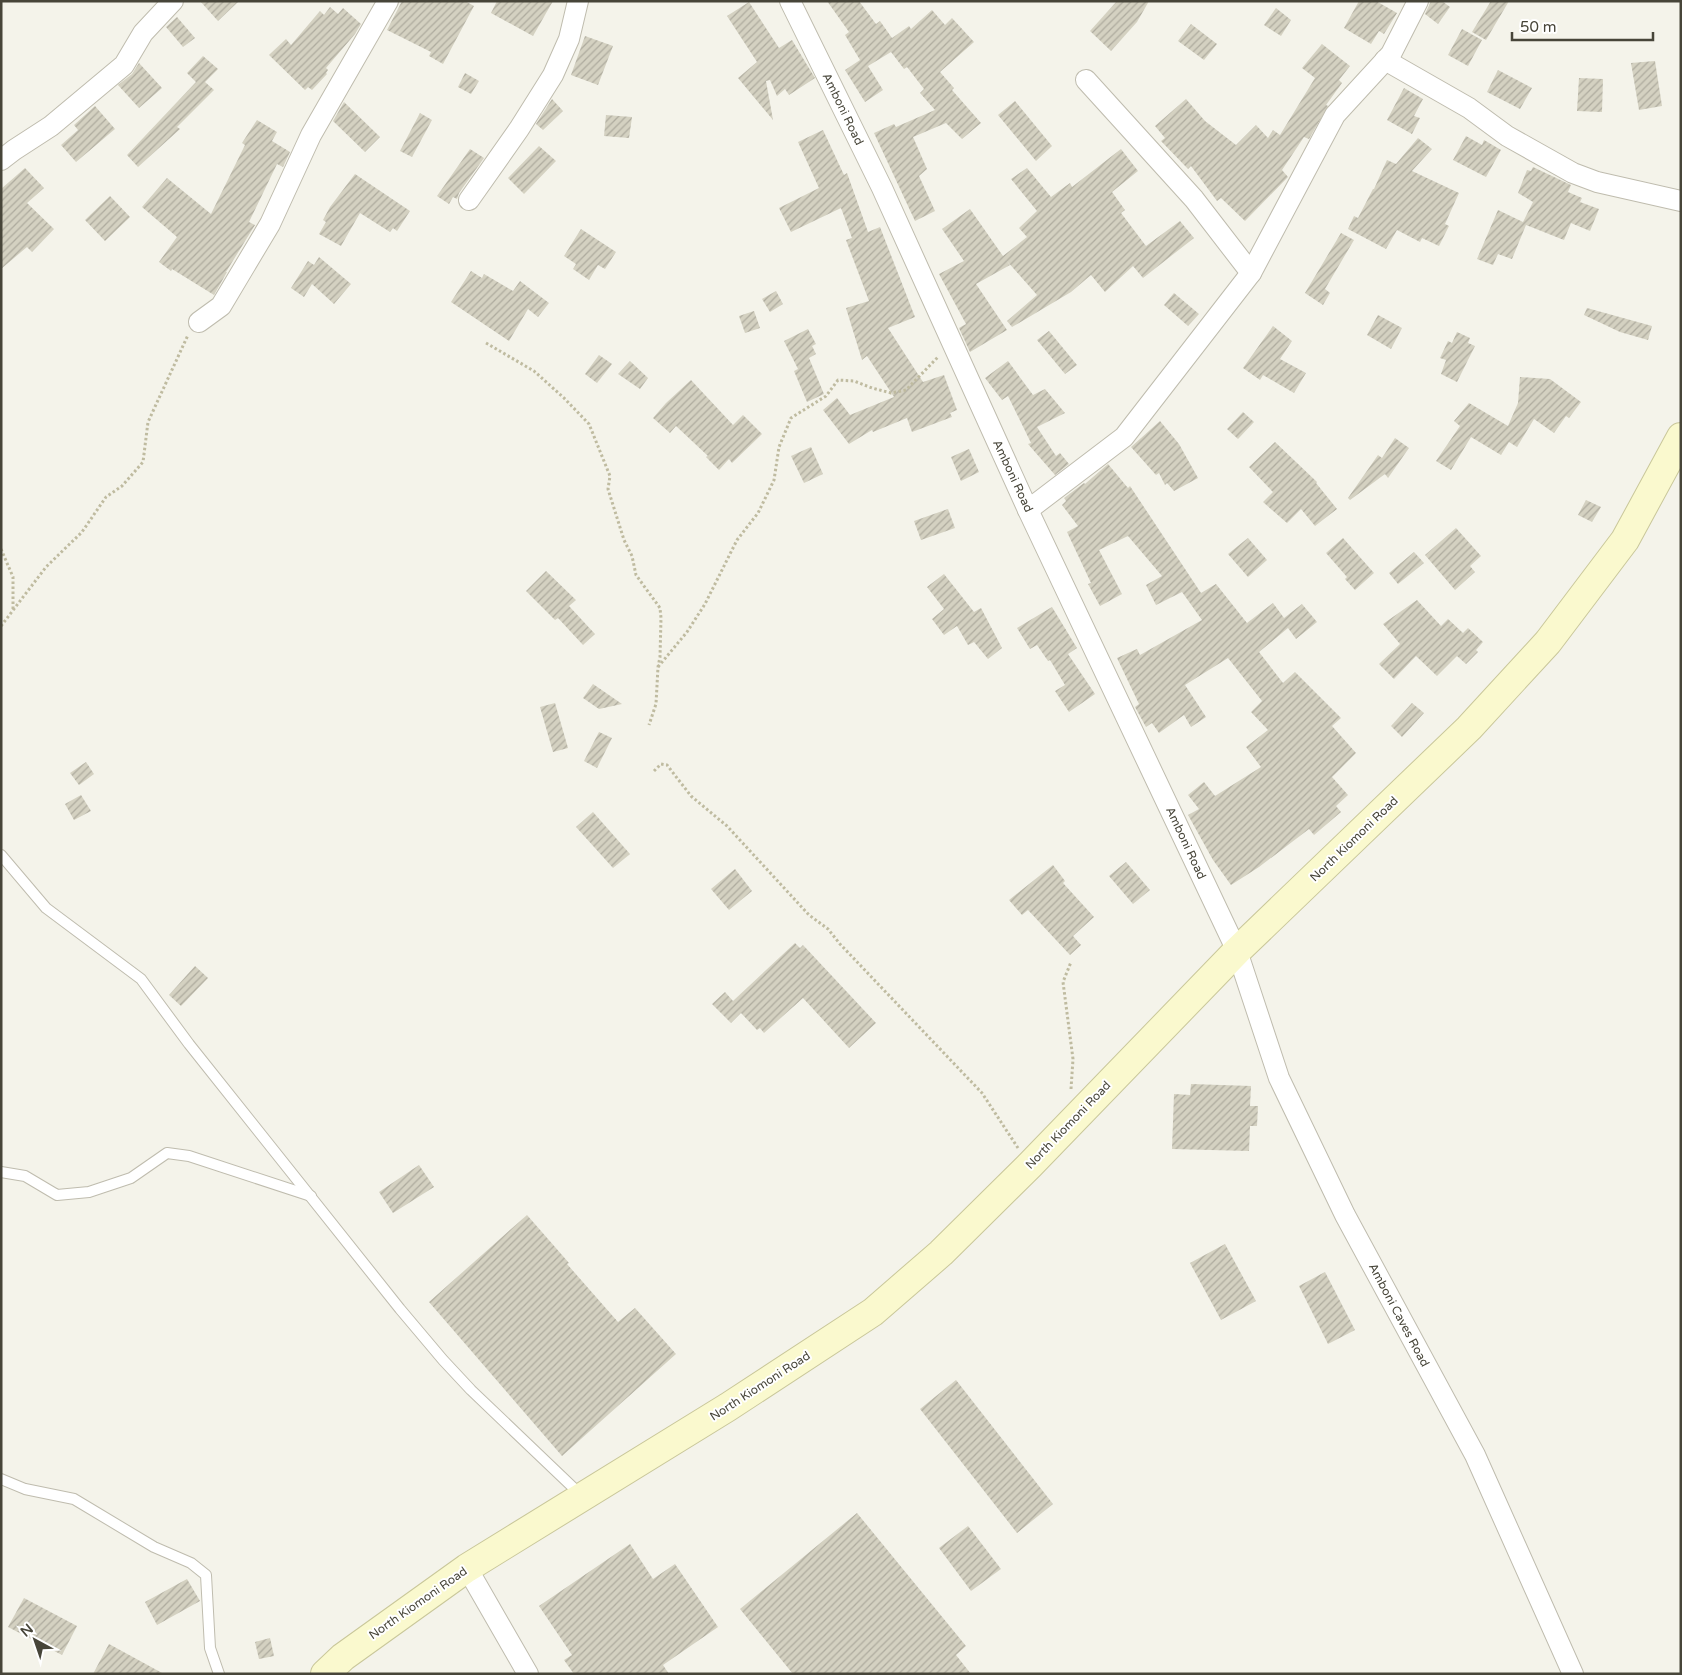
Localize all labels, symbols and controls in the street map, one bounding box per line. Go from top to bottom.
scale bar [1512,10,1653,42]
text: 50 m [1520,18,1557,36]
street label: Amboni Road [820,71,866,147]
street label: Amboni Road [990,438,1036,514]
street label: North Kiomoni Road [1307,793,1401,885]
street label: Amboni Road [1163,805,1209,881]
street label: North Kiomoni Road [1022,1078,1114,1172]
street label: Amboni Caves Road [1366,1261,1432,1369]
street label: North Kiomoni Road [707,1348,813,1424]
street label: North Kiomoni Road [366,1564,470,1642]
north arrow [10,1615,60,1665]
text: N [17,1620,37,1641]

